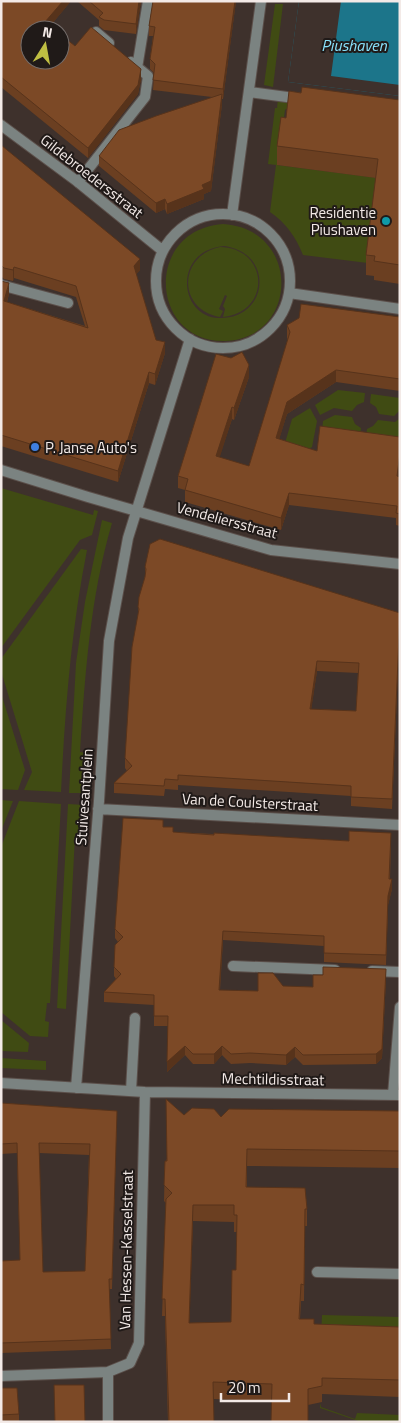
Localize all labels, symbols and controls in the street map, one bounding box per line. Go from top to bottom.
north arrow [20,20,70,70]
text: N [41,21,54,43]
water label: Piushaven [321,33,388,57]
street label: Gildebroedersstraat [36,128,149,224]
place label: Residentie Piushaven [309,201,376,241]
marker: Residentie Piushaven [380,215,392,227]
place label: P. Janse Auto's [45,436,137,459]
marker: P. Janse Auto's [29,441,41,453]
street label: Vendeliersstraat [174,495,281,545]
street label: Stuivesantplein [69,748,99,846]
street label: Van de Coulsterstraat [181,787,319,817]
street label: Mechtildisstraat [222,1067,325,1091]
street label: Van Hessen-Kasselstraat [113,1169,139,1330]
scale bar [221,1370,288,1402]
text: 20 m [228,1376,261,1399]

